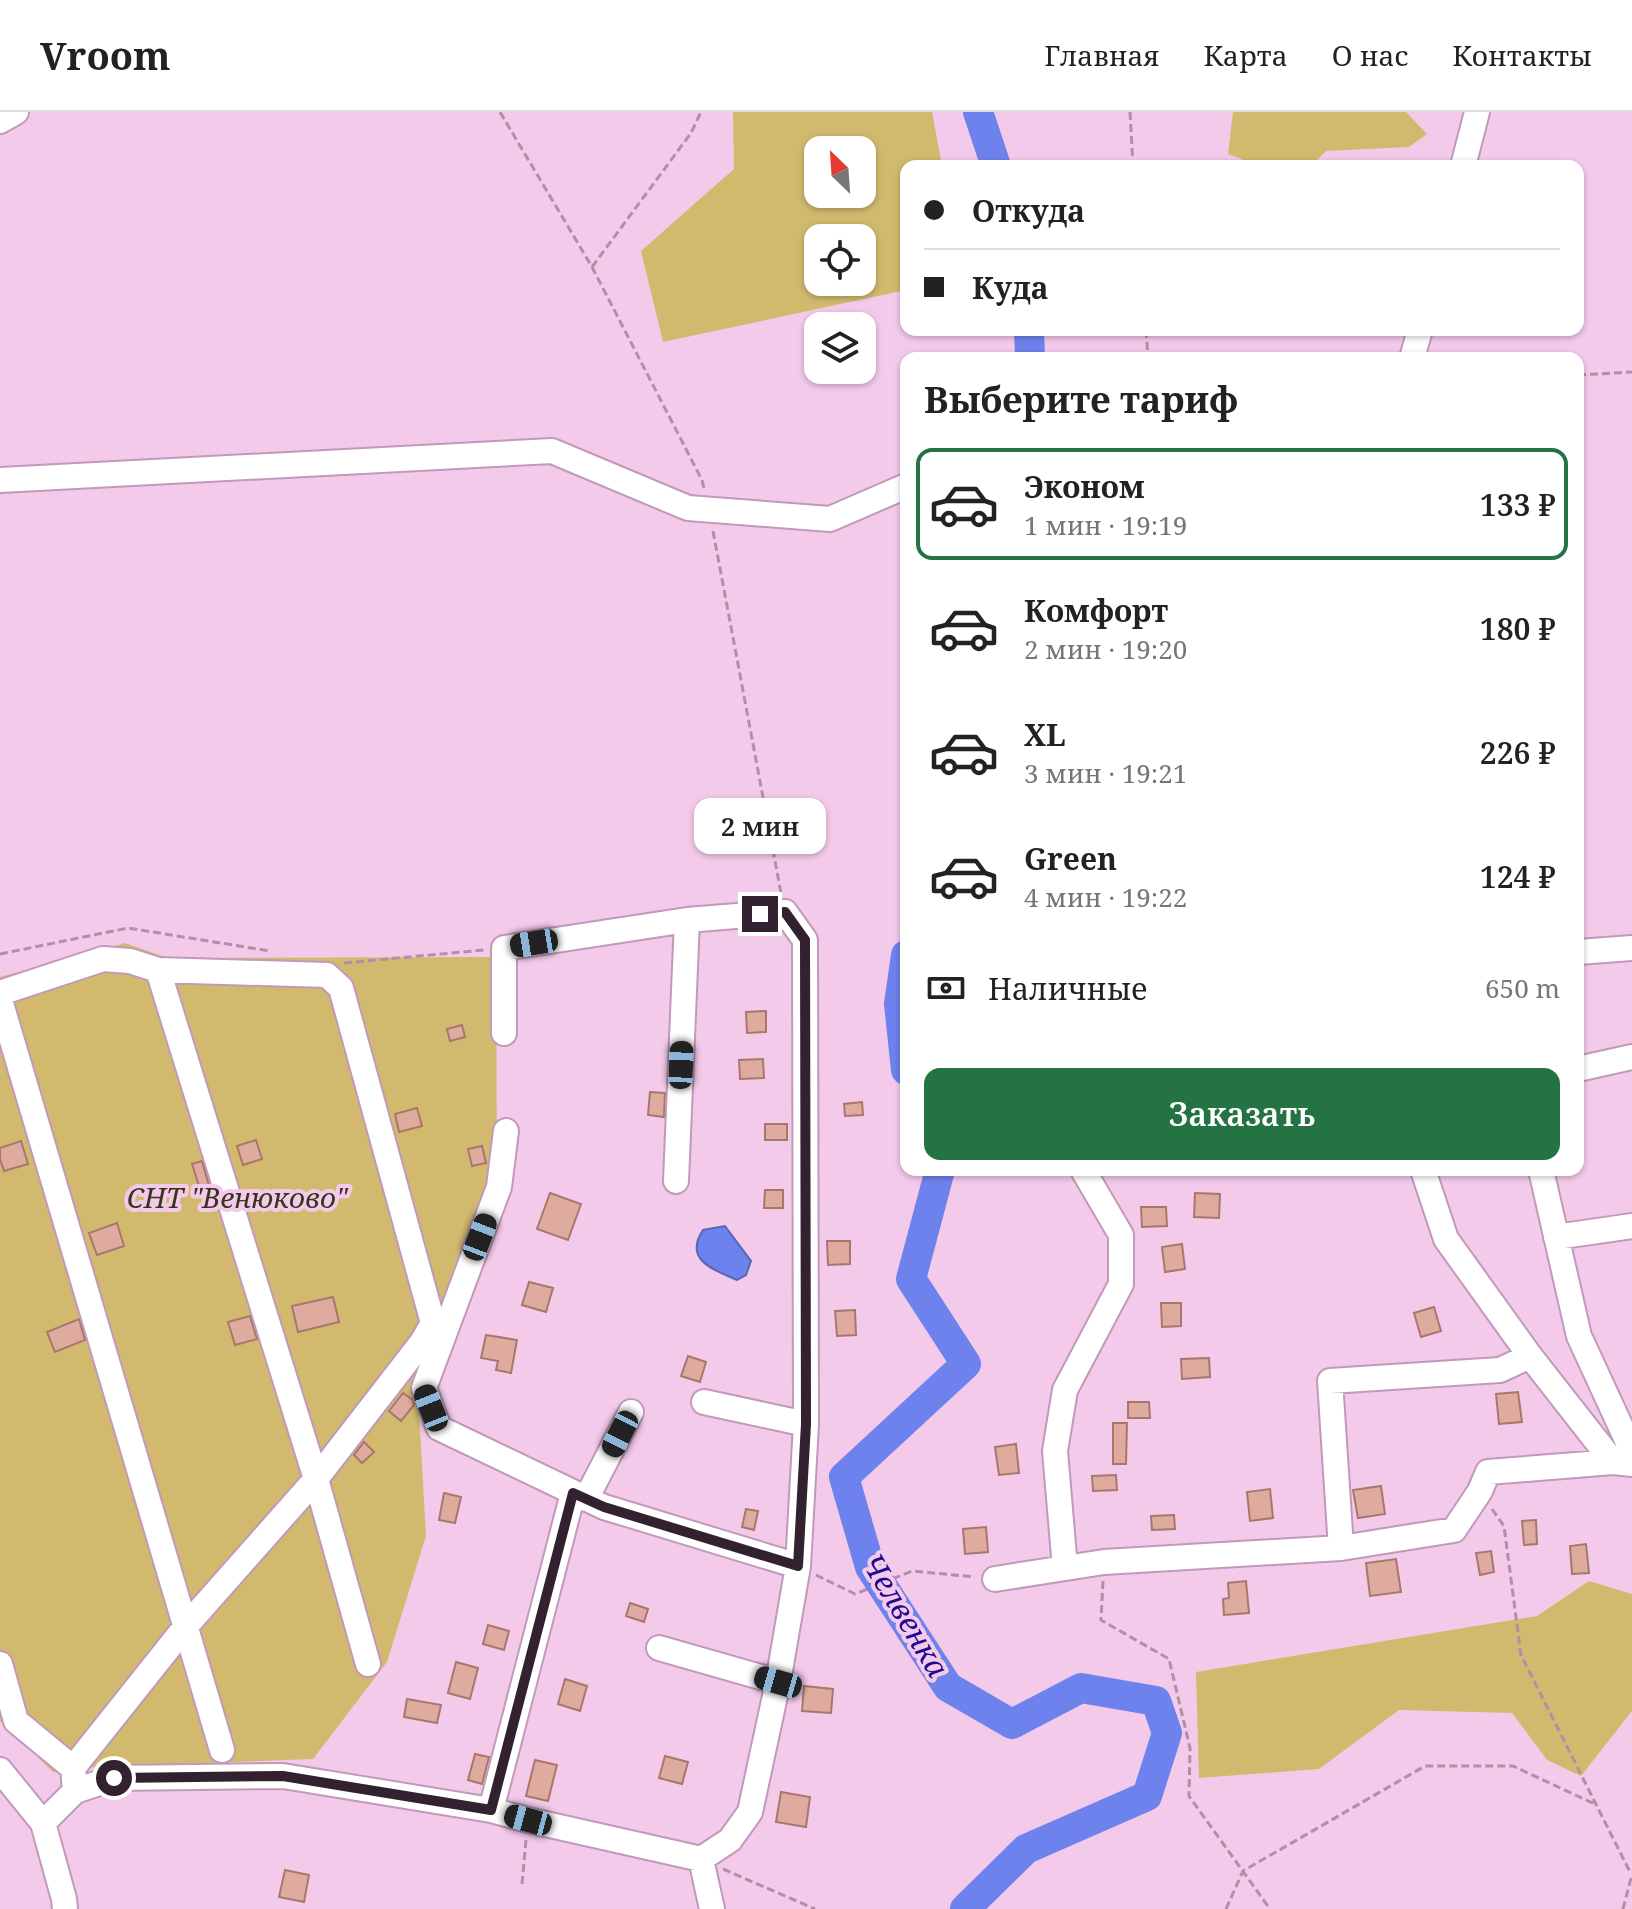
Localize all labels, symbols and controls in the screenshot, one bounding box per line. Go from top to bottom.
text: Vroom [40,29,171,81]
text: Главная [1044,36,1159,74]
text: Карта [1203,36,1288,74]
text: О нас [1332,36,1408,74]
text: Контакты [1452,36,1592,74]
north arrow [804,136,876,208]
map controls [804,136,876,384]
text: Откуда [972,190,1085,231]
button: locate [804,224,876,296]
text: Куда [972,267,1049,308]
button: layers [804,312,876,384]
text: Выберите тариф [924,375,1238,424]
text: Эконом [1024,466,1144,507]
icon: car [928,468,1000,540]
text: 133 ₽ [1480,484,1556,525]
text: 1 мин · 19:19 [1024,507,1187,543]
text: Комфорт [1024,590,1168,631]
icon: car [928,592,1000,664]
text: 180 ₽ [1480,608,1556,649]
text: 2 мин · 19:20 [1024,631,1187,667]
text: XL [1024,714,1066,755]
icon: car [928,716,1000,788]
text: 226 ₽ [1480,732,1556,773]
text: 3 мин · 19:21 [1024,755,1187,791]
callout: 2 мин [694,798,826,854]
text: 2 мин [721,808,799,844]
text: Green [1024,838,1117,879]
icon: car [928,840,1000,912]
text: 124 ₽ [1480,856,1556,897]
text: 4 мин · 19:22 [1024,879,1187,915]
route end [742,896,778,932]
car [508,927,560,959]
icon: cash [924,966,968,1010]
text: Наличные [988,968,1147,1009]
text: 650 m [1485,970,1560,1006]
car [668,1041,694,1089]
button: Заказать [924,1068,1560,1160]
park label: СНТ "Венюково" [126,1178,349,1216]
car [460,1210,500,1264]
car [411,1381,451,1435]
car [598,1407,642,1461]
water label: Челвенка [853,1546,959,1684]
car [752,1664,804,1700]
route start [96,1760,132,1796]
car [502,1802,554,1838]

